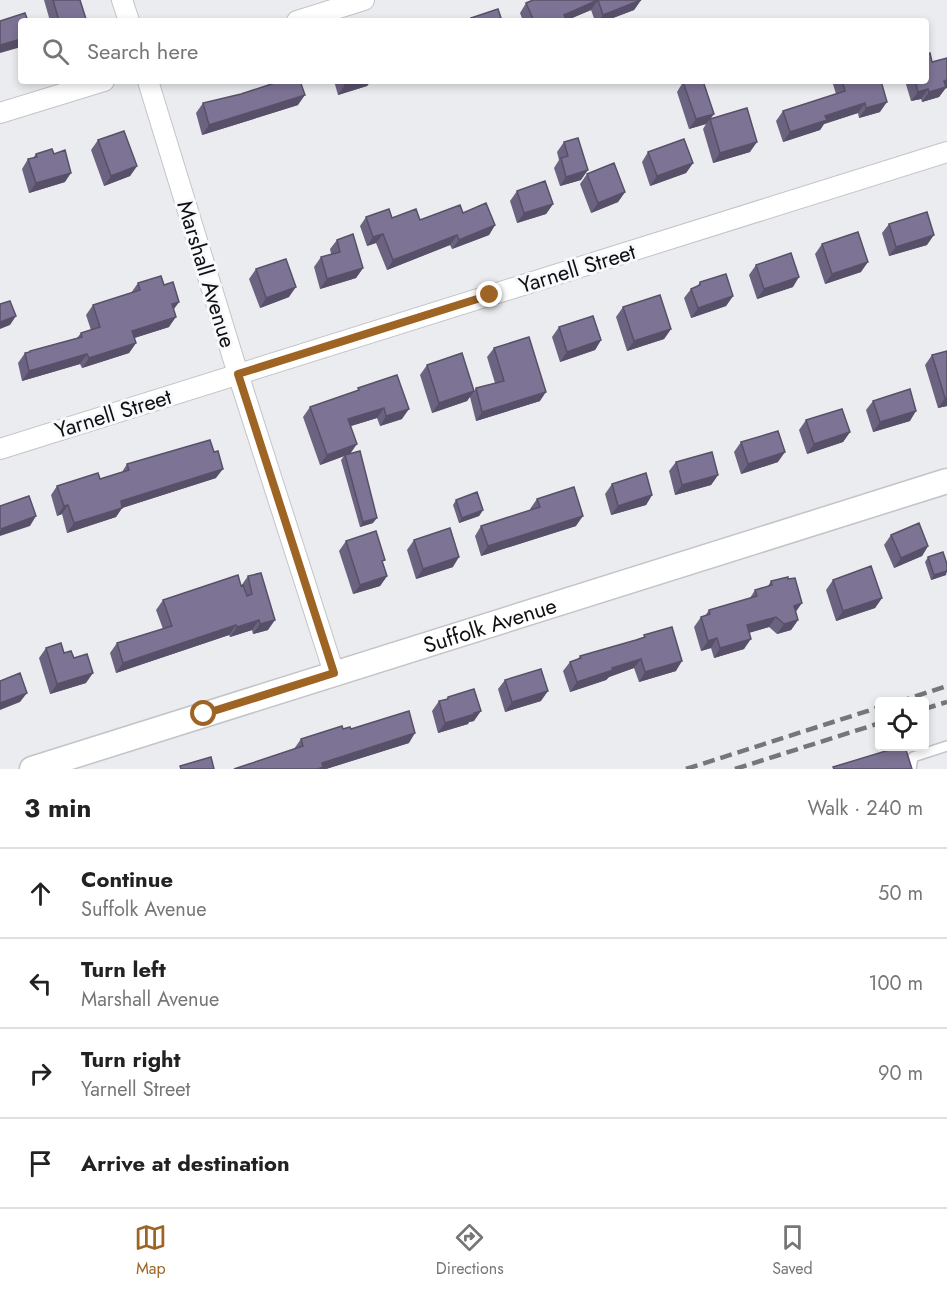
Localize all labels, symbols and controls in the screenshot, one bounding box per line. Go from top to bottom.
search box [18,18,929,84]
icon: search [39,35,72,68]
text: Search here [87,35,198,67]
street label: Marshall Avenue [169,197,245,351]
street label: Yarnell Street [515,235,640,301]
route end [476,281,502,307]
street label: Yarnell Street [51,380,176,446]
street label: Suffolk Avenue [419,589,561,661]
map controls [875,697,929,751]
button: locate [875,697,929,751]
route start [190,700,216,726]
text: 3 min [24,789,91,827]
text: Walk · 240 m [808,794,923,823]
text: Continue [81,863,173,895]
icon: ahead [24,877,57,910]
text: 50 m [878,879,923,908]
text: Suffolk Avenue [81,895,207,924]
text: Turn left [81,953,166,985]
icon: left [24,967,57,1000]
text: 100 m [868,969,923,998]
text: Marshall Avenue [81,985,219,1014]
text: Turn right [81,1043,181,1075]
icon: right [24,1057,57,1090]
text: 90 m [878,1059,923,1088]
text: Yarnell Street [81,1075,190,1104]
icon: arrive [24,1147,57,1180]
text: Arrive at destination [81,1147,290,1179]
tab: Map [134,1221,167,1280]
tab: Directions [436,1221,504,1280]
tab: Saved [772,1221,813,1280]

